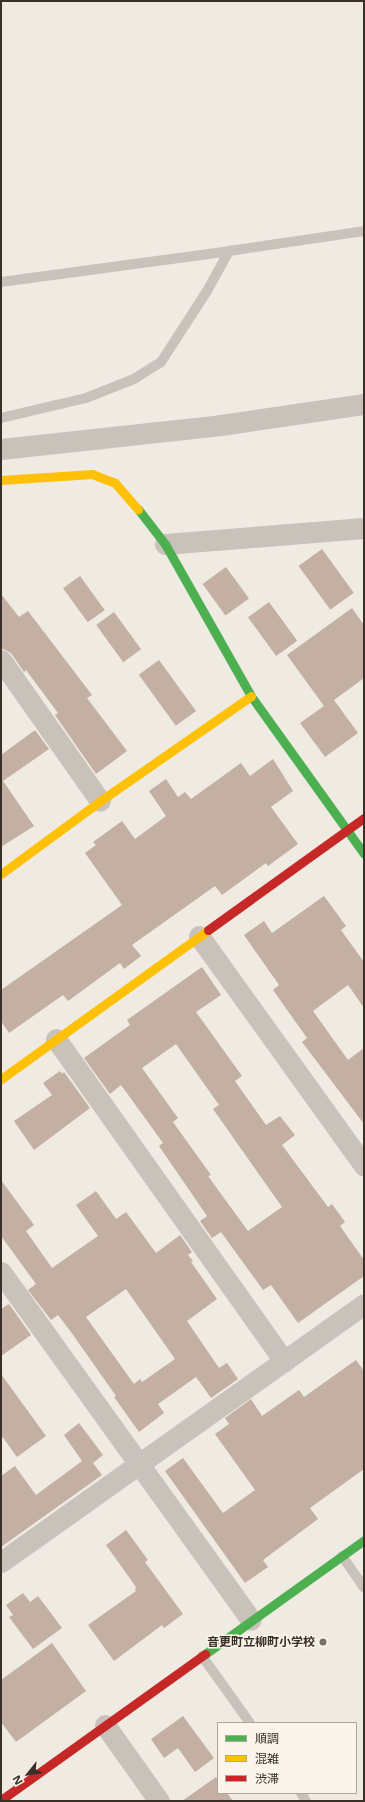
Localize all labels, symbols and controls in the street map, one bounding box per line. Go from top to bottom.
place label: 音更町立柳町小学校 [207,1635,315,1649]
marker: 音更町立柳町小学校 [318,1637,328,1647]
legend [217,1722,357,1794]
text: 順調 [255,1730,279,1747]
text: 混雑 [255,1750,279,1767]
north arrow [8,1754,48,1794]
text: 渋滞 [255,1770,279,1787]
text: N [8,1773,26,1788]

